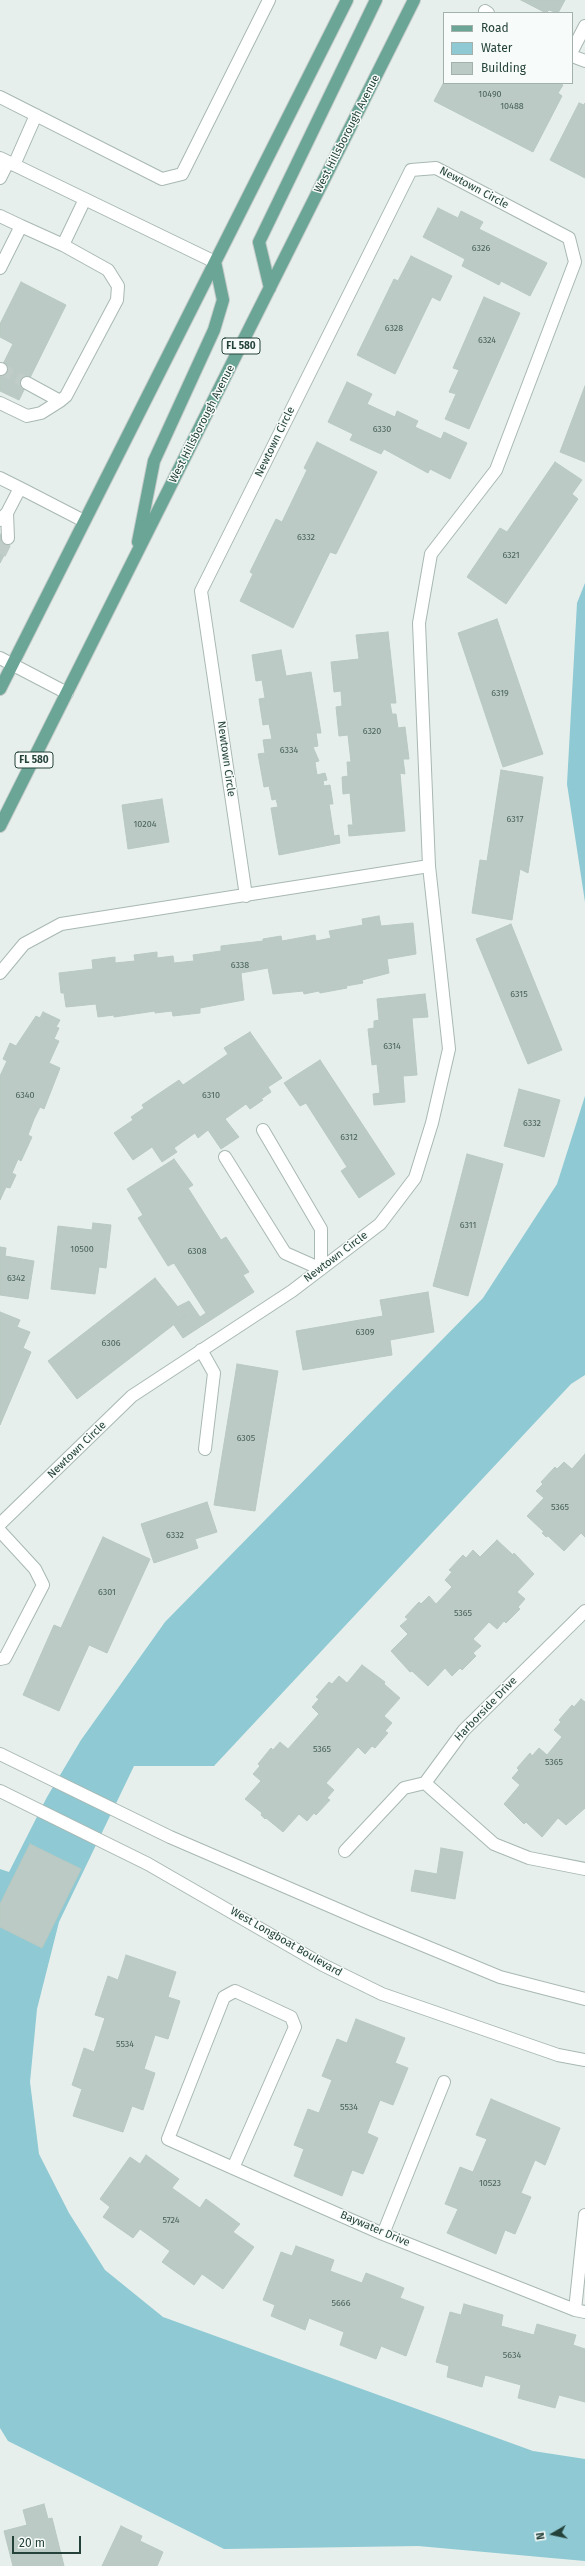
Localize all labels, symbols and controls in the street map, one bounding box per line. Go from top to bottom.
legend [443,12,573,84]
text: Road [481,21,509,35]
text: Water [481,41,512,55]
text: Building [481,61,526,75]
street label: West Hillsborough Avenue [312,73,382,195]
house number: 10490 [478,89,502,99]
house number: 10488 [500,101,524,111]
street label: Newtown Circle [437,164,511,212]
house number: 6326 [472,243,490,253]
house number: 6328 [385,323,403,333]
house number: 6324 [478,335,496,345]
road number: FL 580 [222,338,260,354]
street label: West Hillsborough Avenue [167,363,237,485]
street label: Newtown Circle [252,405,298,479]
house number: 6330 [373,424,391,434]
house number: 6332 [297,532,315,542]
house number: 6321 [502,550,520,560]
house number: 6319 [491,688,509,698]
street label: Newtown Circle [214,720,238,798]
house number: 6320 [363,726,381,736]
house number: 6334 [280,745,298,755]
road number: FL 580 [15,752,53,768]
house number: 6317 [507,814,523,824]
house number: 10204 [133,819,157,829]
house number: 6338 [231,960,249,970]
house number: 6315 [510,989,528,999]
house number: 6314 [383,1041,401,1051]
house number: 6340 [16,1090,34,1100]
house number: 6310 [202,1090,220,1100]
house number: 6332 [523,1118,541,1128]
house number: 6312 [340,1132,358,1142]
house number: 6311 [460,1220,476,1230]
street label: Newtown Circle [301,1229,371,1285]
house number: 10500 [70,1244,94,1254]
house number: 6308 [187,1246,207,1256]
house number: 6342 [7,1273,25,1283]
house number: 6309 [356,1327,374,1337]
house number: 6306 [101,1338,121,1348]
street label: Newtown Circle [45,1419,109,1481]
house number: 6305 [237,1433,255,1443]
house number: 5365 [551,1502,569,1512]
house number: 6332 [166,1530,184,1540]
house number: 6301 [98,1587,116,1597]
house number: 5365 [454,1608,472,1618]
street label: Harborside Drive [452,1674,520,1744]
house number: 5365 [313,1744,331,1754]
house number: 5365 [545,1757,563,1767]
street label: West Longboat Boulevard [228,1905,344,1979]
house number: 5534 [116,2039,134,2049]
house number: 5534 [340,2102,358,2112]
house number: 10523 [479,2178,501,2188]
street label: Baywater Drive [338,2208,412,2250]
house number: 5724 [162,2215,180,2225]
house number: 5666 [332,2298,350,2308]
house number: 5634 [503,2350,521,2360]
north arrow [533,2514,573,2554]
scale bar [14,2528,83,2554]
text: N [534,2531,548,2541]
text: 20 m [19,2536,45,2550]

